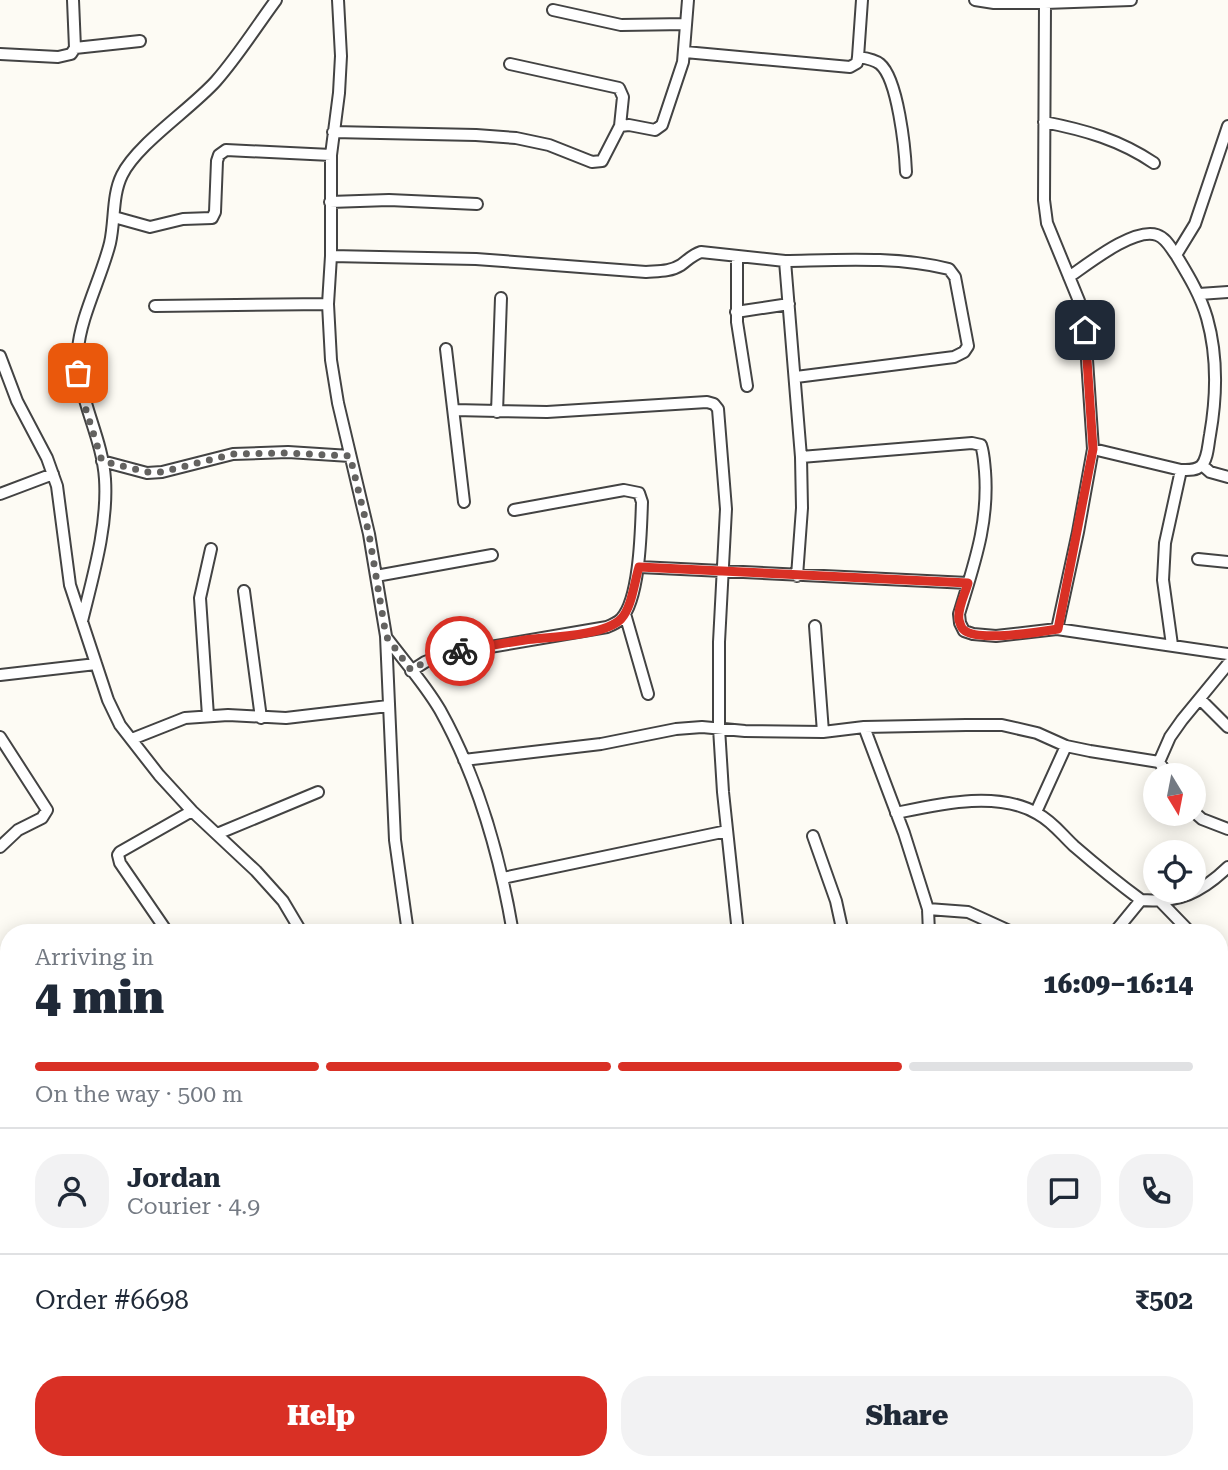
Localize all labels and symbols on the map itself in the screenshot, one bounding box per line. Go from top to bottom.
pin [1055,300,1115,360]
pin [48,343,108,403]
courier [425,616,495,686]
north arrow [1143,763,1206,826]

